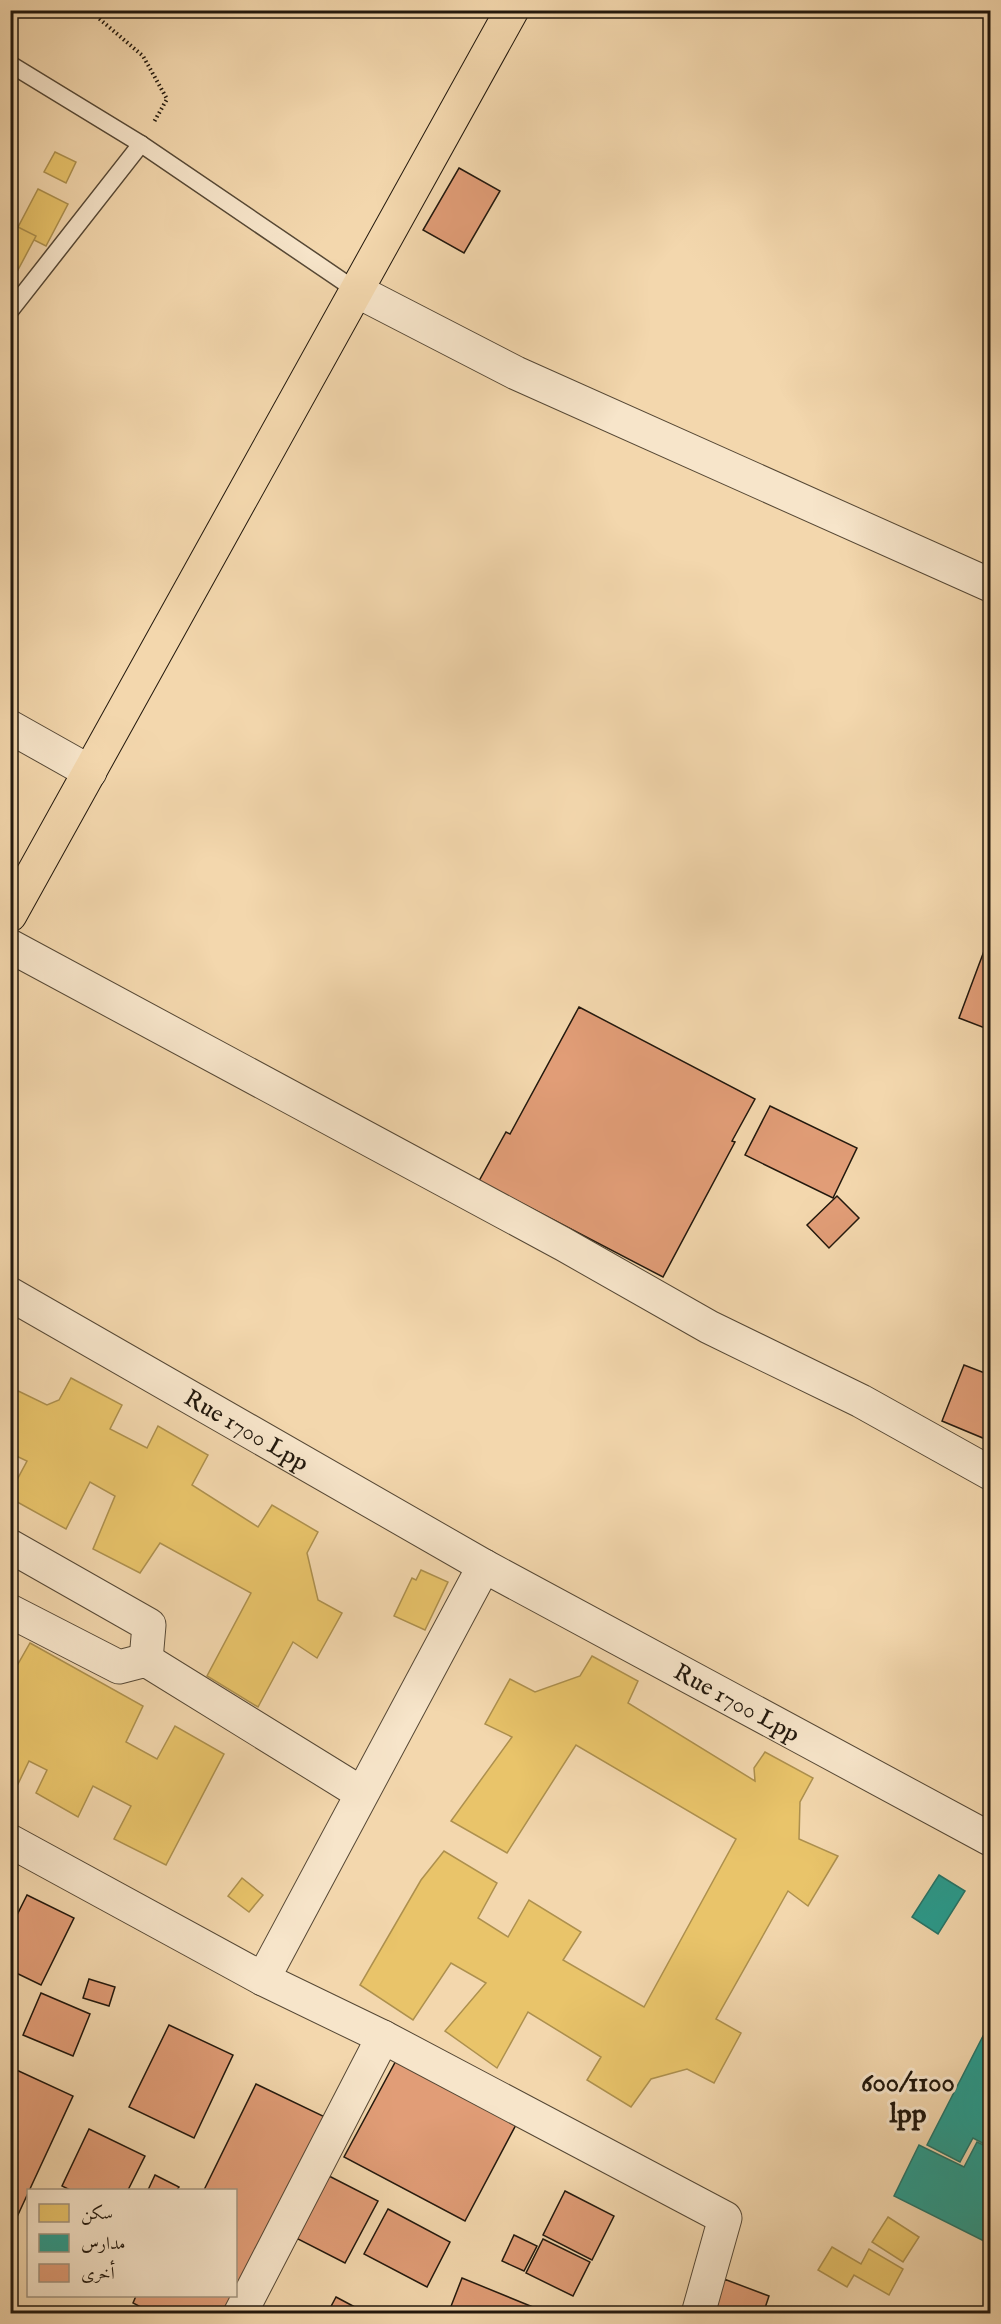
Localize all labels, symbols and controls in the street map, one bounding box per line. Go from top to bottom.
street label: Rue 1700 Lpp [178,1383,314,1479]
street label: Rue 1700 Lpp [668,1657,805,1750]
district label: 600/1100 lpp [861,2067,955,2132]
legend [27,2189,237,2297]
text: سكن [81,2203,113,2226]
text: مدارس [81,2233,125,2256]
text: أخرى [81,2260,116,2286]

